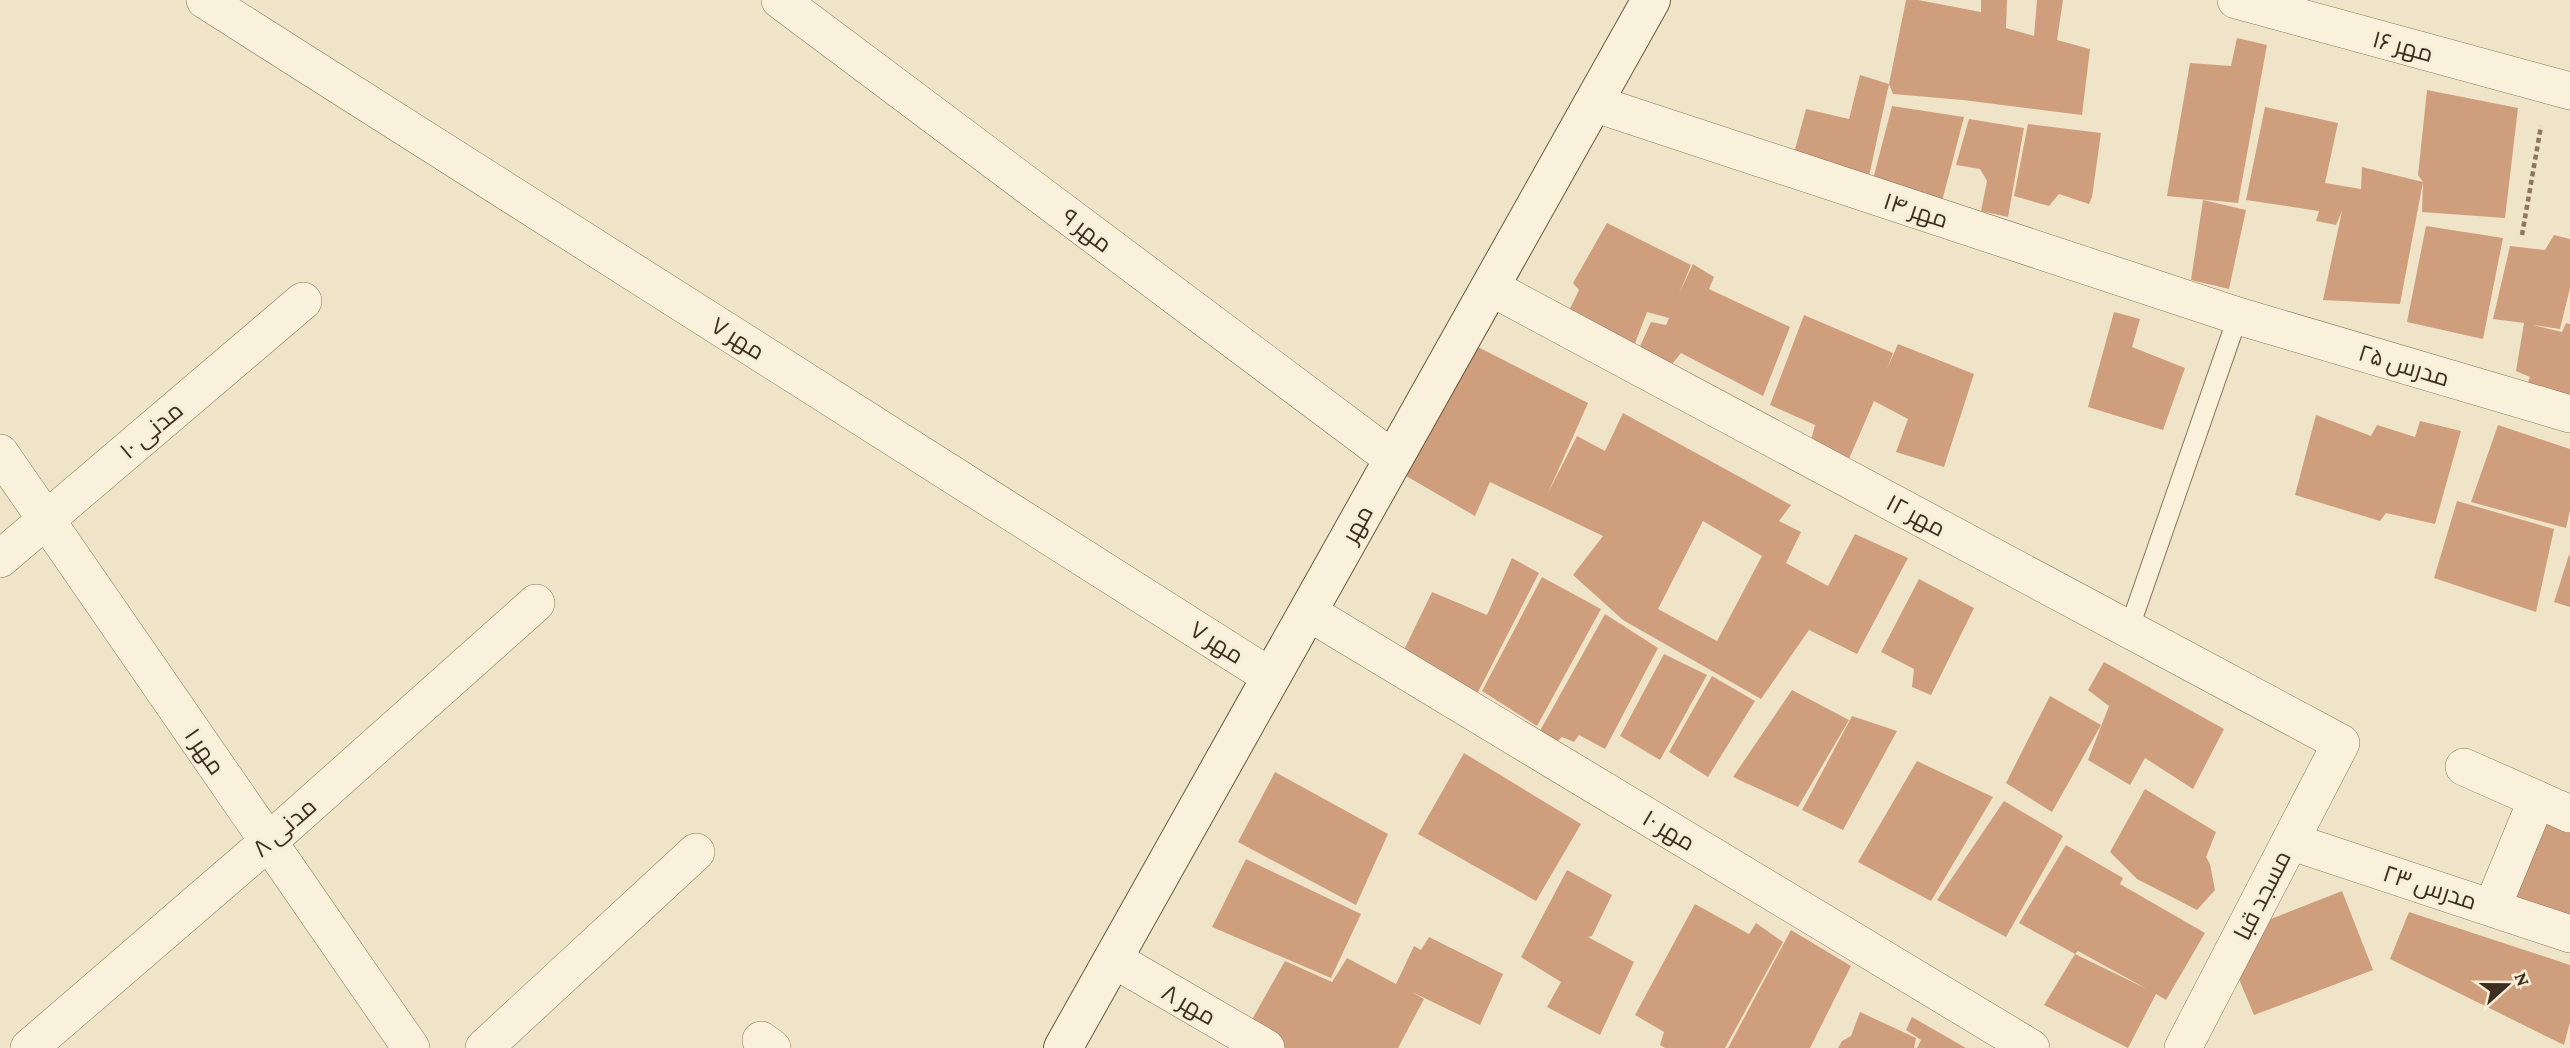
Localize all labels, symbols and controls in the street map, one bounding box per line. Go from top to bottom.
street label: مهر ۱۶ [2369,25,2436,68]
street label: مهر ۱۴ [1880,187,1952,234]
street label: مهر ۹ [1056,203,1117,258]
street label: مهر ۷ [706,311,770,366]
street label: مدرس ۲۵ [2355,338,2453,393]
street label: مدنی ۱۰ [114,396,189,465]
street label: مهر ۱۲ [1881,488,1950,543]
street label: مهر [1335,501,1379,550]
street label: مهر ۷ [1185,615,1249,670]
street label: مهر ۱ [179,723,231,780]
street label: مدنی ۸ [247,792,322,863]
street label: مهر ۱۰ [1637,804,1700,857]
street label: مسجد قبا [2228,846,2296,944]
street label: مدرس ۲۳ [2379,859,2480,916]
north arrow [2472,950,2542,1020]
text: N [2510,969,2535,989]
street label: مهر ۸ [1157,978,1221,1031]

